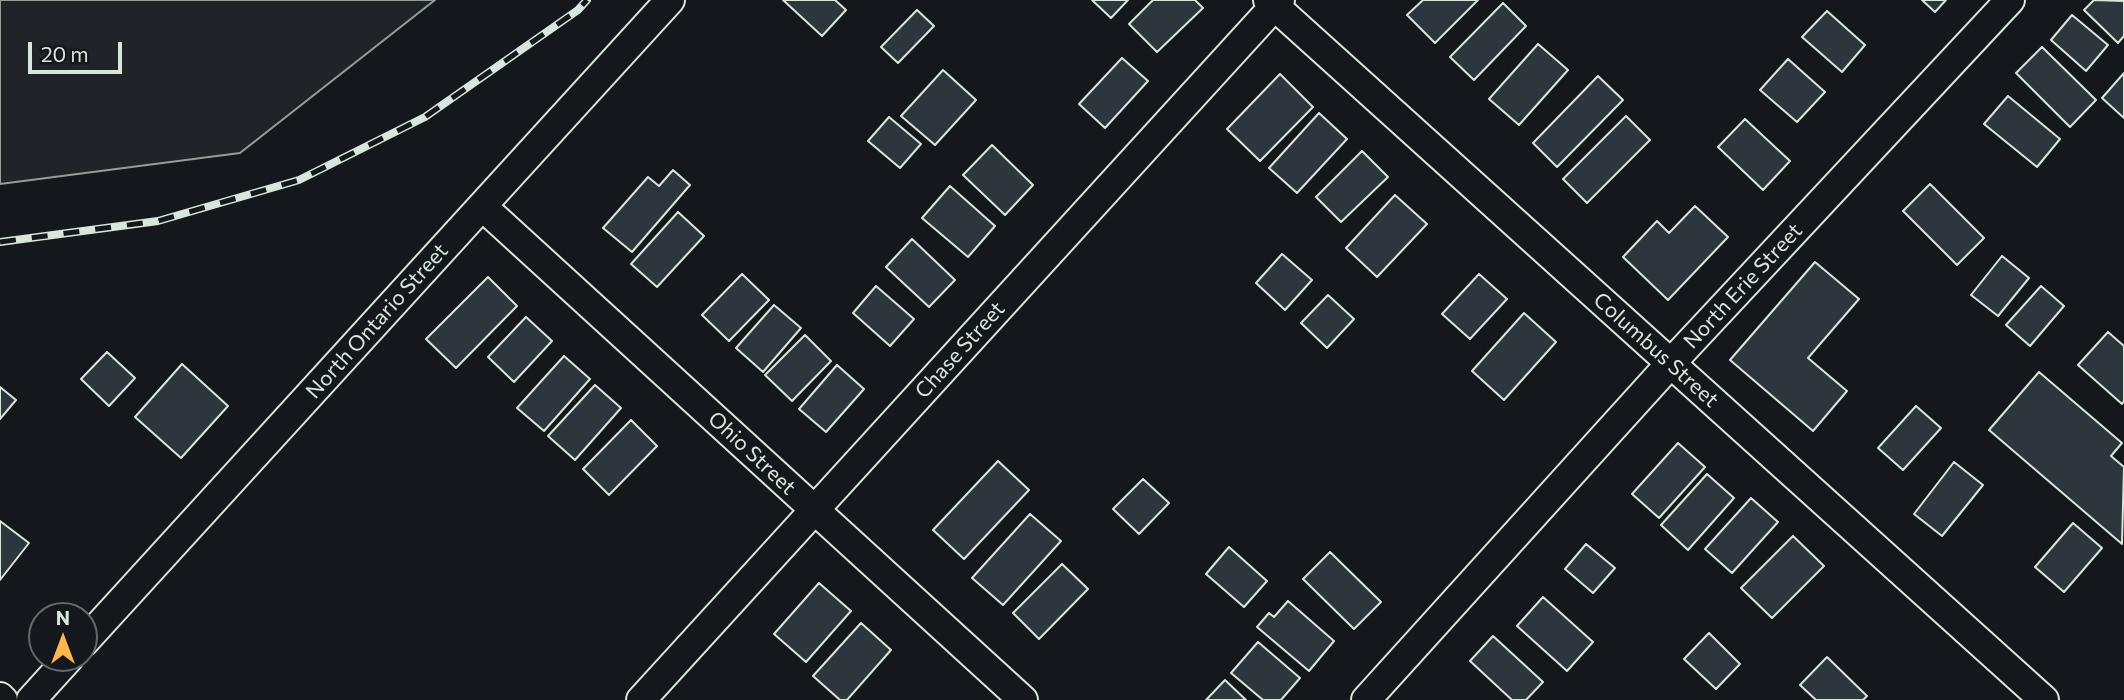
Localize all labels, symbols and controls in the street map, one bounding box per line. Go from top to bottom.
scale bar [32,28,126,72]
text: 20 m [41,41,89,66]
street label: North Erie Street [1678,218,1808,354]
street label: North Ontario Street [301,238,453,404]
street label: Columbus Street [1588,287,1724,413]
street label: Chase Street [910,296,1010,404]
street label: Ohio Street [703,406,801,500]
north arrow [28,602,98,672]
text: N [56,606,70,629]

